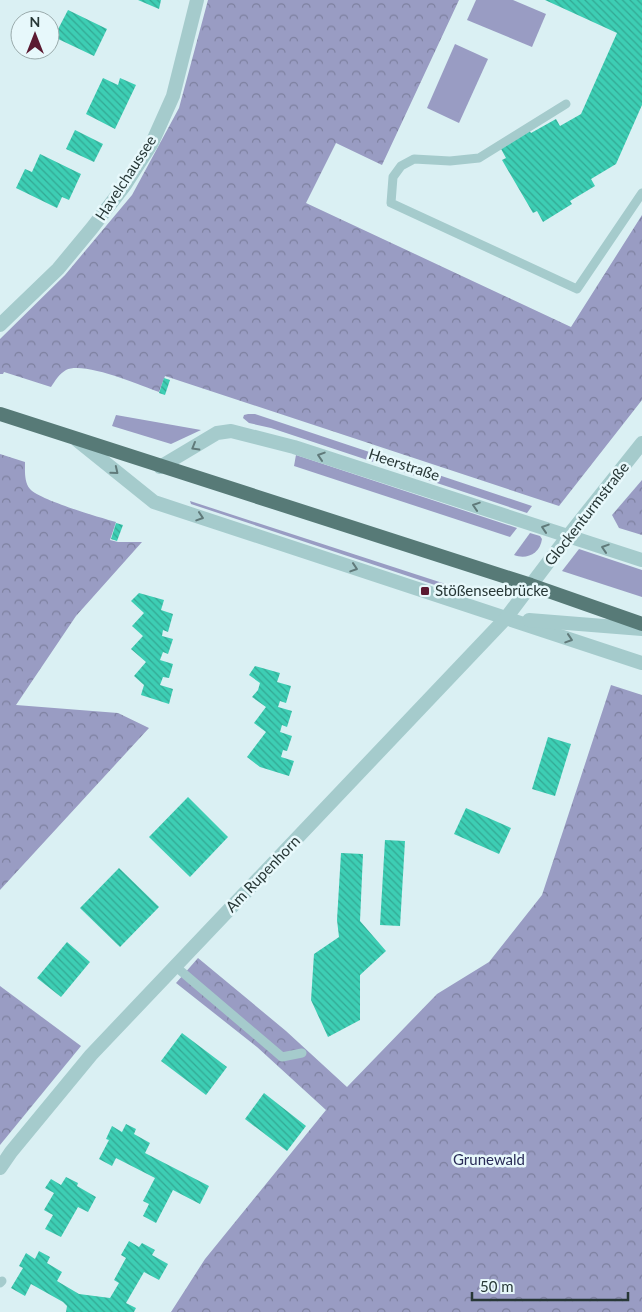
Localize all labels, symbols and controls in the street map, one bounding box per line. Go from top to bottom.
north arrow [10,10,60,60]
text: N [30,13,40,30]
street label: Havelchaussee [91,132,159,223]
one-way arrow [191,440,200,450]
street label: Heerstraße [366,444,442,484]
one-way arrow [318,452,326,462]
street label: Glockenturmstraße [540,458,632,569]
one-way arrow [109,465,118,473]
one-way arrow [472,502,481,512]
one-way arrow [195,512,204,522]
one-way arrow [542,524,550,534]
one-way arrow [601,544,610,554]
one-way arrow [350,562,358,572]
place label: Stößenseebrücke [435,581,549,599]
marker: Stößenseebrücke [419,585,431,597]
one-way arrow [564,633,573,643]
street label: Am Rupenhorn [221,831,303,915]
park label: Grunewald [453,1150,525,1168]
scale bar [472,1270,628,1302]
text: 50 m [480,1277,514,1295]

